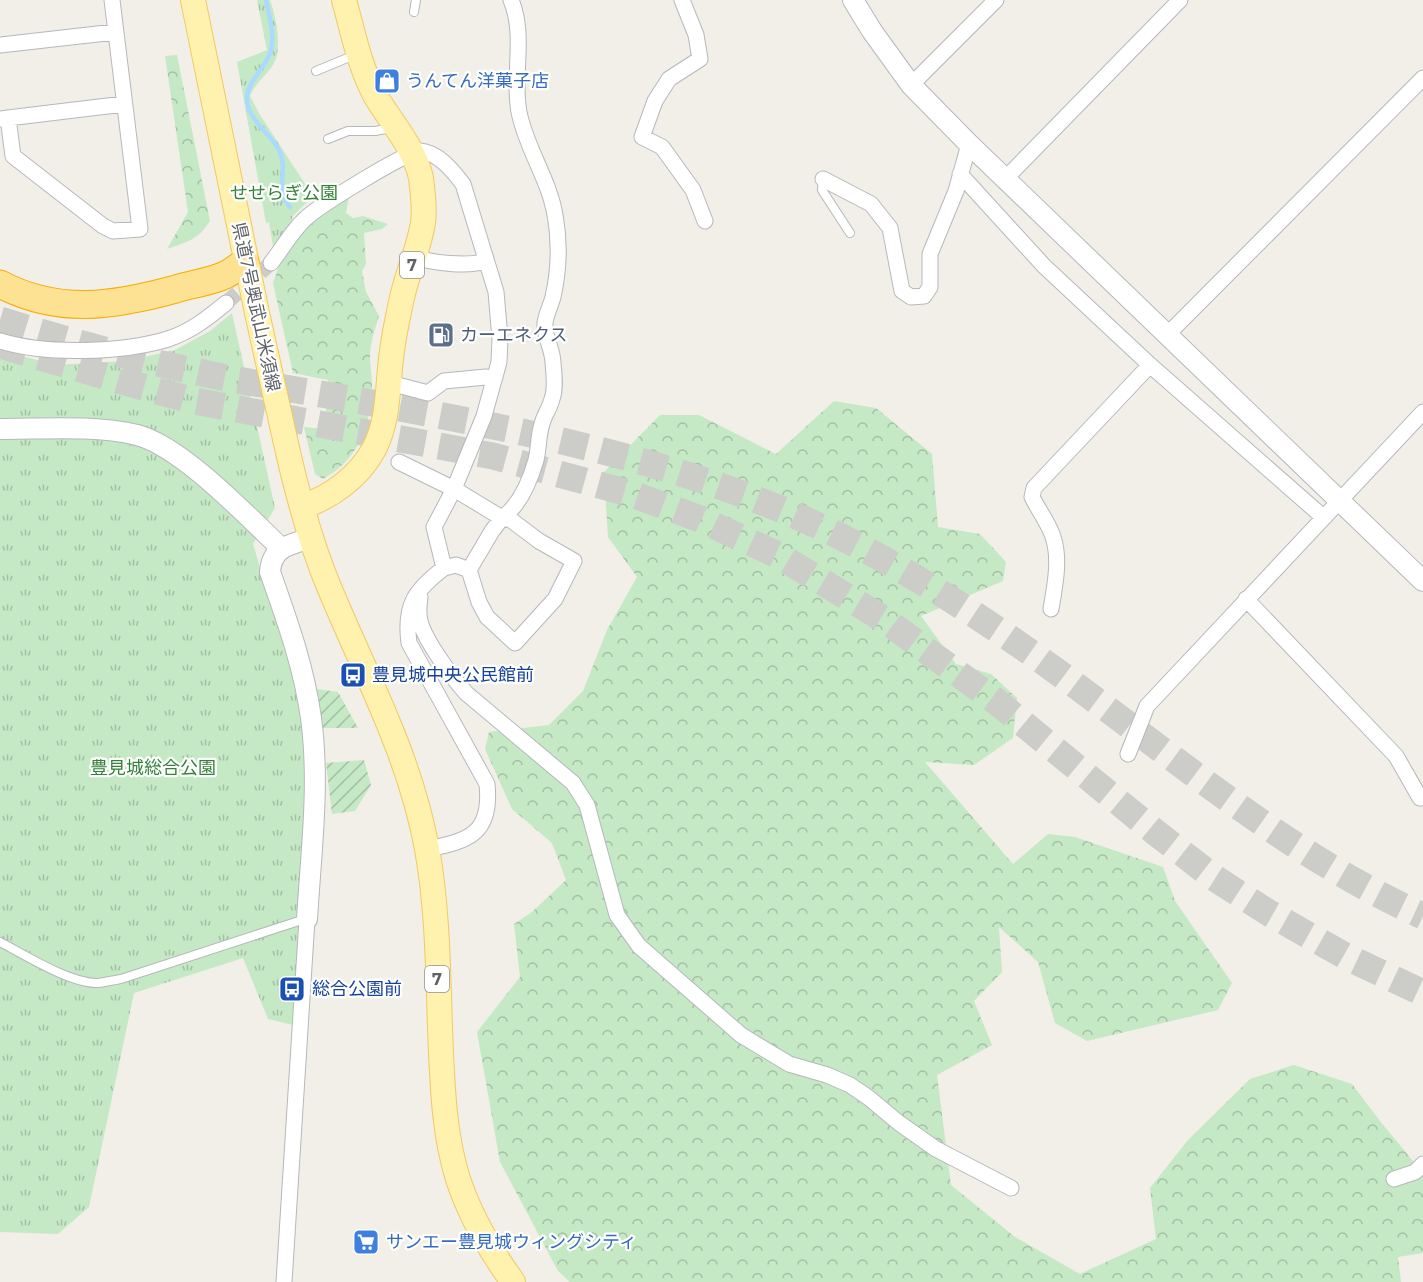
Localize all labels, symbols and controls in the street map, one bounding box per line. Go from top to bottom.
shop icon: うんてん洋菓子店 [372,66,402,96]
place label: うんてん洋菓子店 [406,70,549,92]
park label: せせらぎ公園 [230,182,338,204]
street label: 県道7号奥武山米須線 [227,220,285,394]
road number: 7 [400,252,424,278]
fuel station icon: カーエネクス [426,320,456,350]
place label: カーエネクス [460,324,567,346]
bus stop icon: 豊見城中央公民館前 [338,660,368,690]
place label: 豊見城中央公民館前 [372,664,534,686]
park label: 豊見城総合公園 [90,757,216,779]
road number: 7 [425,966,449,992]
bus stop icon: 総合公園前 [277,974,307,1004]
place label: 総合公園前 [312,978,402,1000]
supermarket icon: サンエー豊見城ウィングシティ [351,1227,381,1257]
place label: サンエー豊見城ウィングシティ [386,1231,637,1253]

